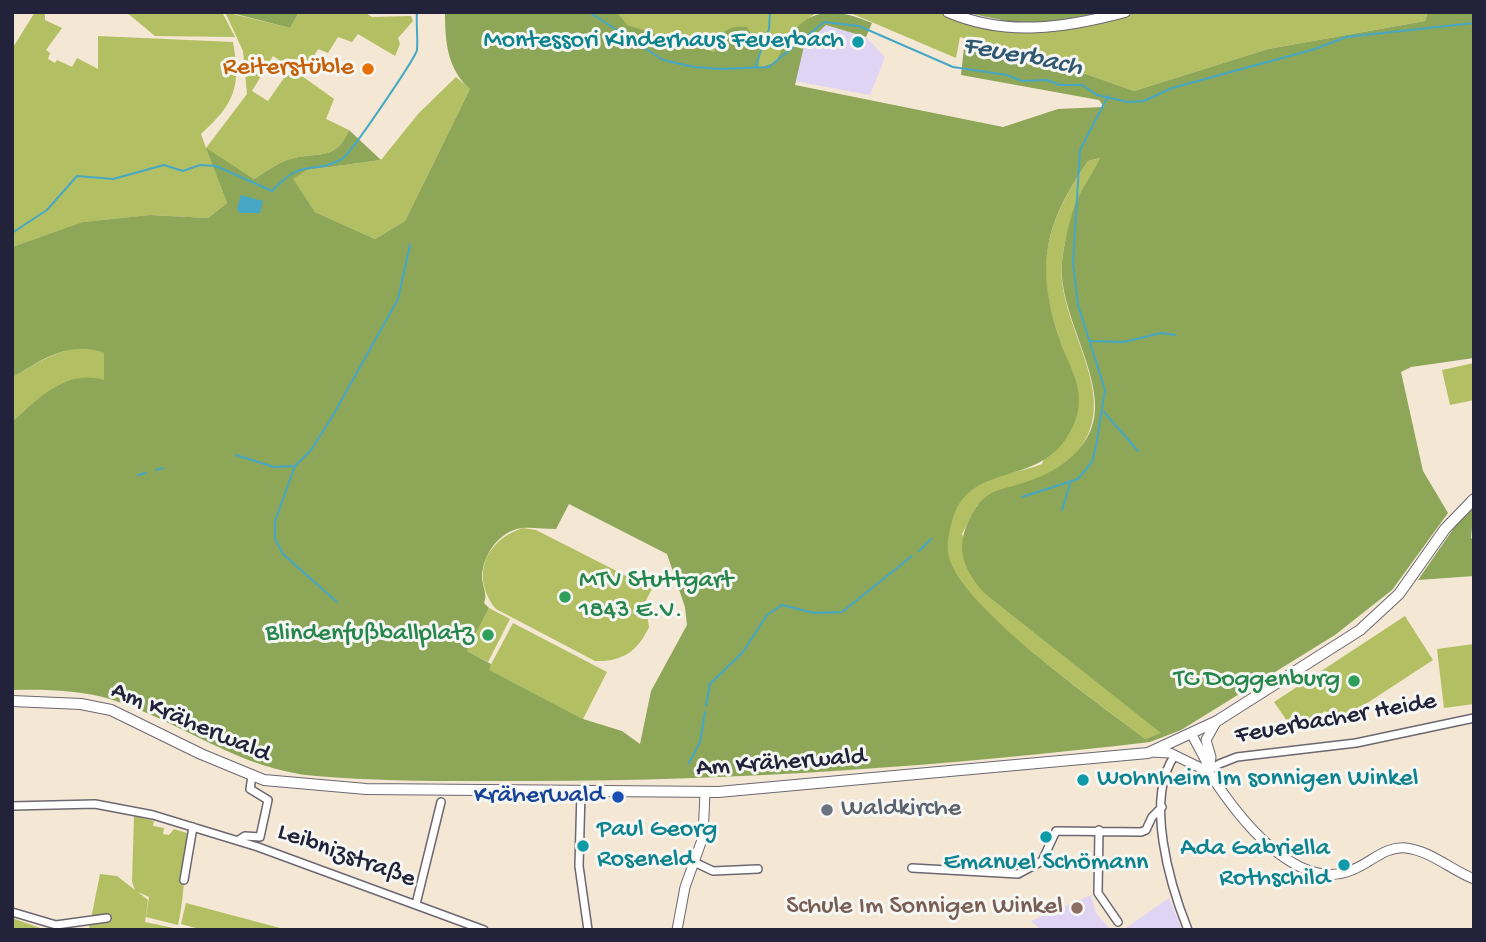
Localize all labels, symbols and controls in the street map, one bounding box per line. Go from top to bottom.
place label: Montessori Kinderhaus Feuerbach [483,26,844,58]
water label: Feuerbach [959,30,1085,86]
marker: Montessori Kinderhaus Feuerbach [850,34,866,50]
place label: Reiterstüble [223,53,354,85]
marker: Reiterstüble [360,61,376,77]
place label: MTV Stuttgart 1843 E.V. [579,566,733,628]
marker: MTV Stuttgart 1843 E.V. [557,589,573,605]
place label: Blindenfußballplatz [265,619,474,651]
marker: Blindenfußballplatz [480,627,496,643]
place label: TC Doggenburg [1174,665,1340,697]
marker: TC Doggenburg [1346,673,1362,689]
street label: Am Kräherwald [106,676,274,772]
street label: Feuerbacher Heide [1233,687,1439,753]
street label: Am Kräherwald [695,743,867,785]
place label: Wohnheim Im sonnigen Winkel [1097,764,1418,796]
marker: Wohnheim Im sonnigen Winkel [1075,772,1091,788]
place label: Kräherwald [474,781,604,813]
marker: Kräherwald [610,789,626,805]
place label: Waldkirche [841,794,961,826]
marker: Waldkirche [819,802,835,818]
place label: Paul Georg Roseneld [597,815,717,876]
street label: Leibnizstraße [273,818,419,896]
marker: Emanuel Schömann [1038,829,1054,845]
place label: Ada Gabriella Rothschild [1180,834,1330,896]
marker: Paul Georg Roseneld [575,838,591,854]
place label: Emanuel Schömann [944,848,1148,880]
marker: Ada Gabriella Rothschild [1336,857,1352,873]
place label: Schule Im Sonnigen Winkel [786,892,1063,924]
marker: Schule Im Sonnigen Winkel [1069,900,1085,916]

